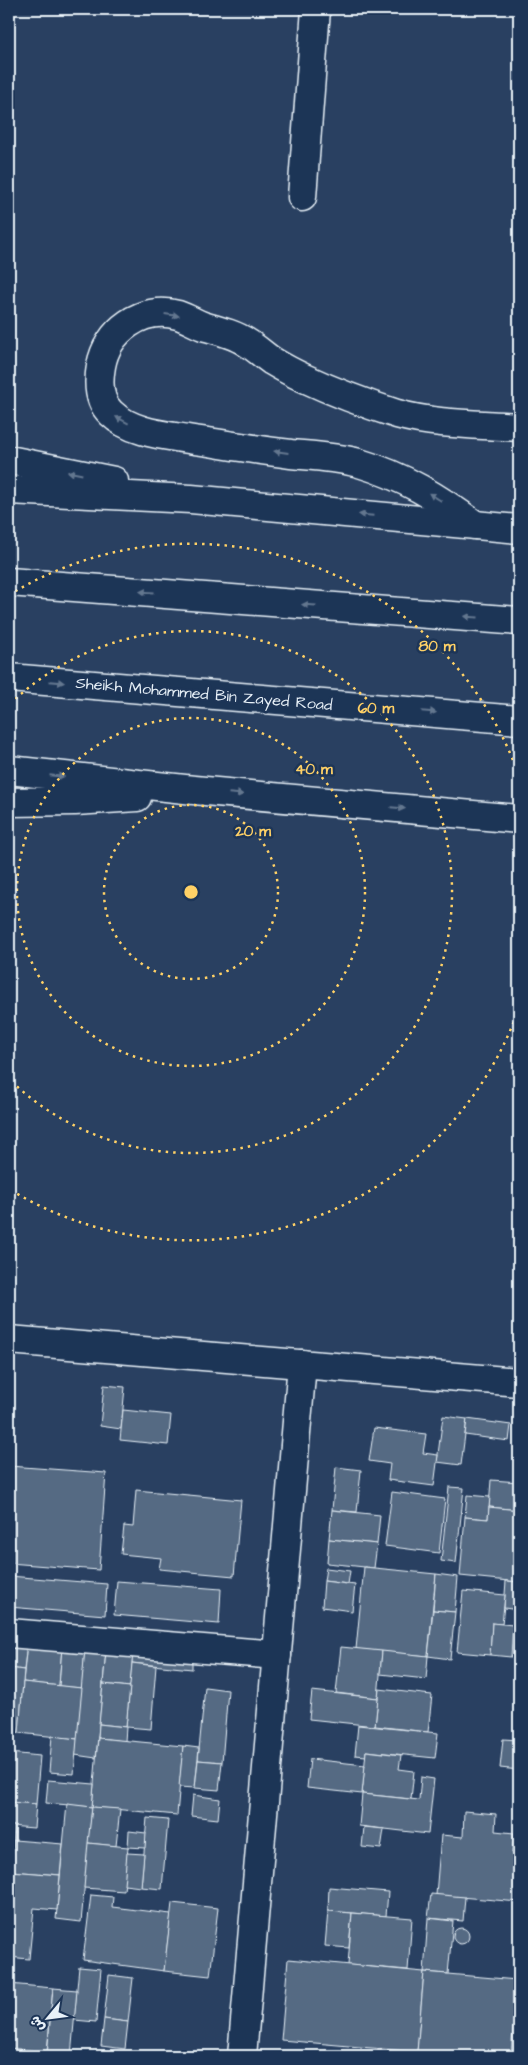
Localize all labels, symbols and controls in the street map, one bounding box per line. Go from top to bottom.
one-way arrow [164,311,180,319]
one-way arrow [116,416,129,425]
one-way arrow [273,448,289,456]
one-way arrow [67,469,83,477]
one-way arrow [429,492,442,501]
one-way arrow [358,511,374,519]
one-way arrow [138,588,154,596]
one-way arrow [300,601,316,609]
one-way arrow [462,613,478,621]
text: 80 m [419,636,456,657]
street label: Sheikh Mohammed Bin Zayed Road [75,672,333,717]
one-way arrow [50,678,66,686]
text: 60 m [358,698,395,719]
one-way arrow [421,709,437,717]
text: 40 m [295,759,333,780]
one-way arrow [50,772,66,780]
one-way arrow [229,790,245,798]
one-way arrow [390,804,406,812]
text: 20 m [234,821,271,842]
centre of rings [182,883,200,901]
north arrow [22,1992,72,2042]
text: ش [25,2012,50,2035]

